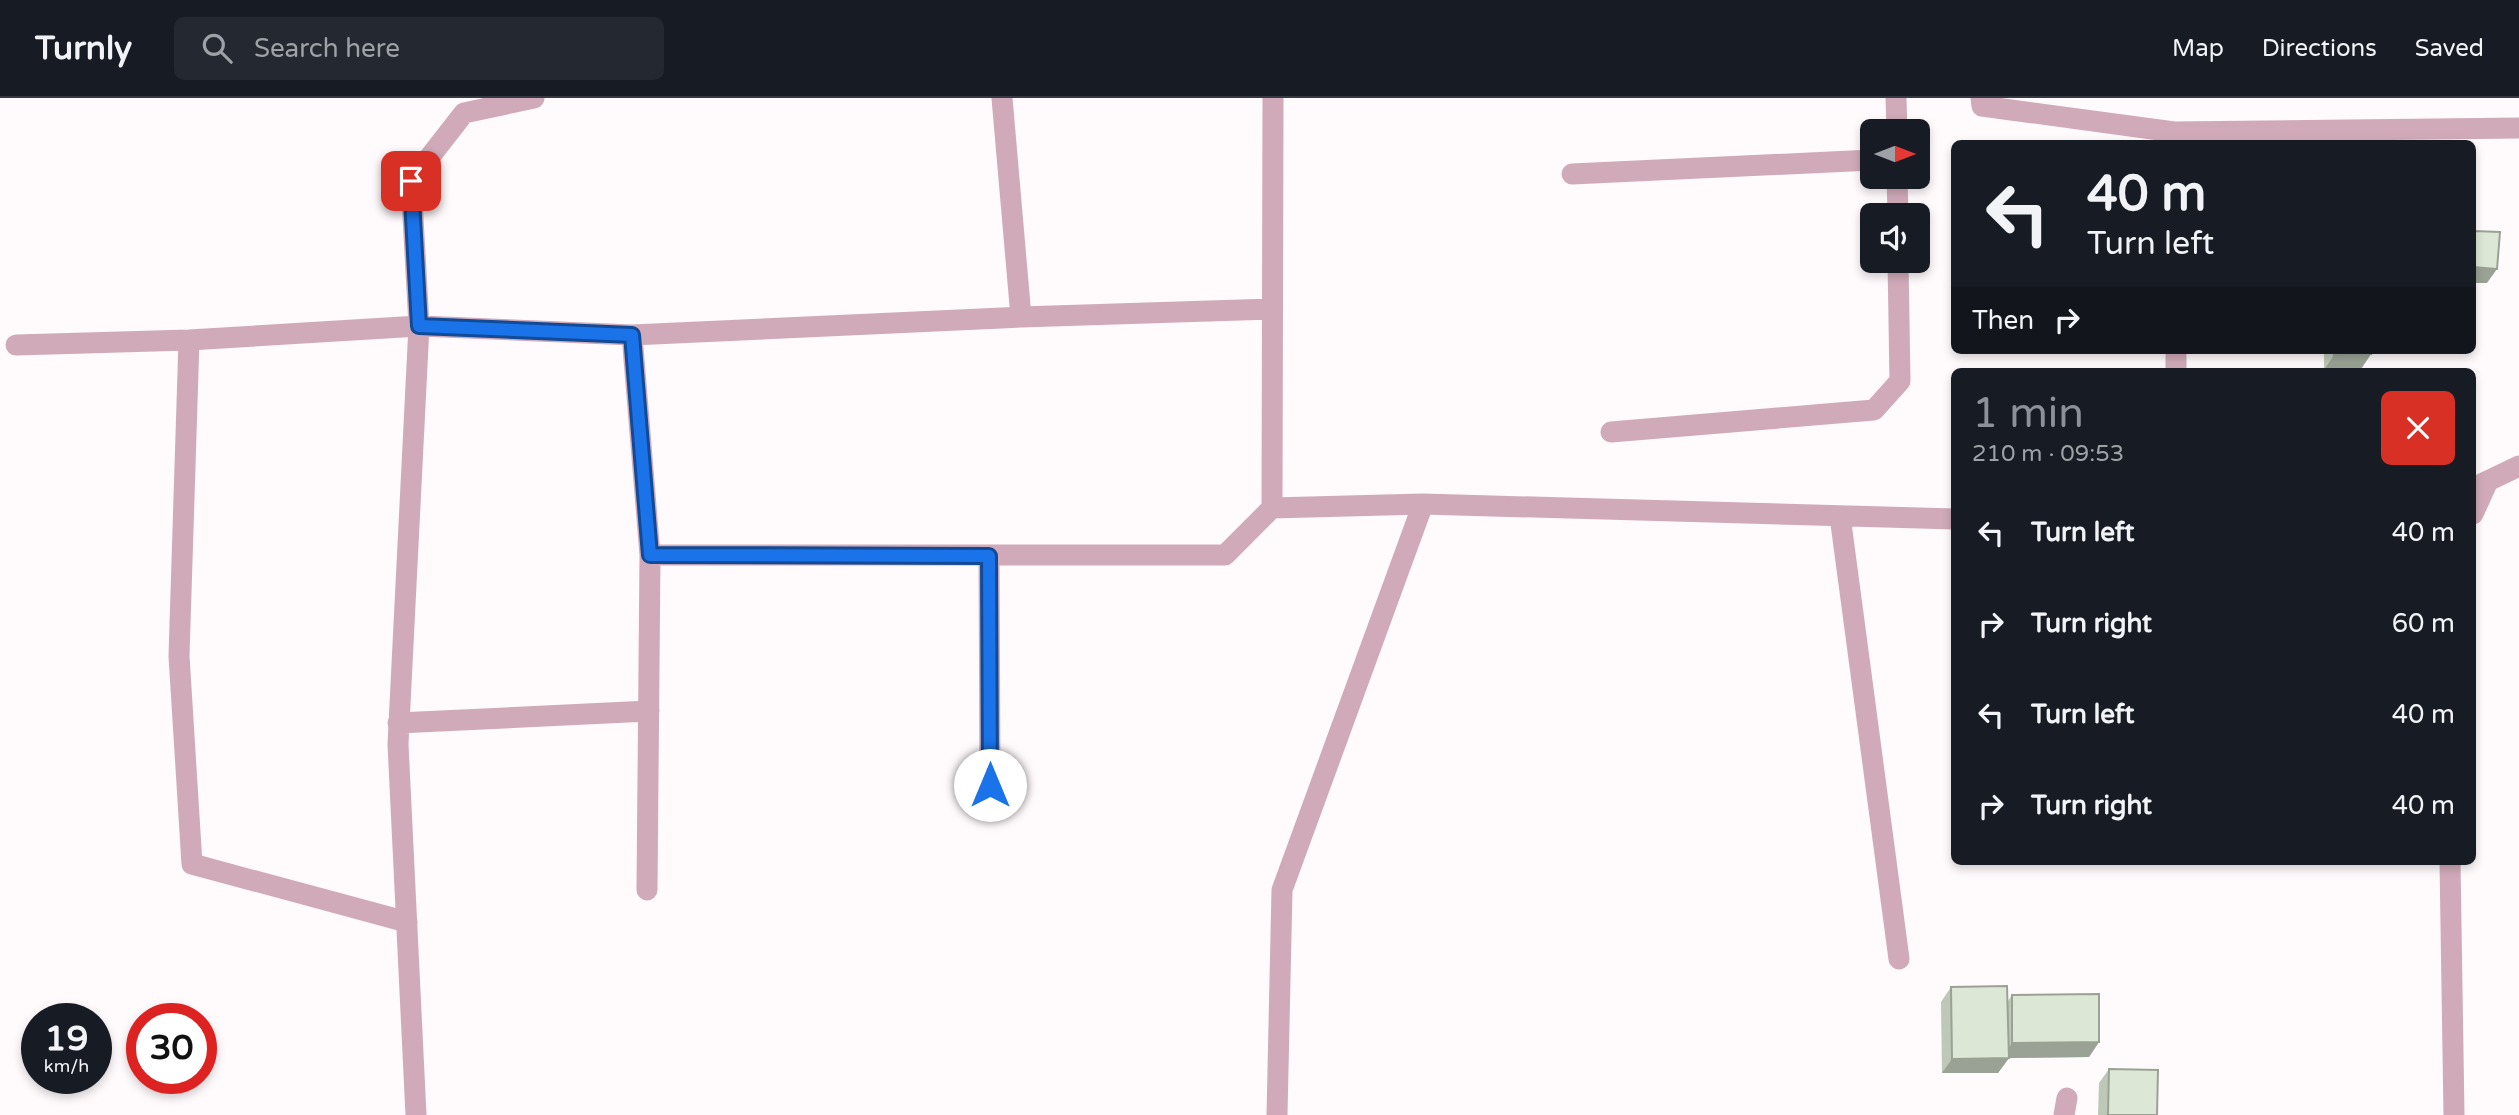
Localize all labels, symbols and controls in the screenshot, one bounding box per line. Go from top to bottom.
search box [174,17,664,80]
text: Turnly [35,29,132,68]
icon: search [198,29,236,67]
text: Search here [254,33,400,64]
text: Map [2172,34,2224,63]
text: Directions [2262,34,2377,63]
text: Saved [2415,34,2484,63]
north arrow [1860,119,1930,189]
map controls [1860,119,1930,273]
pin [381,151,441,211]
icon: arrive [392,162,430,200]
text: 40 m [2087,165,2206,224]
icon: left [1972,168,2063,259]
button: sound [1860,203,1930,273]
text: Turn left [2087,225,2214,263]
icon: right [2048,301,2086,339]
text: Then [1972,305,2034,336]
text: 1 min [1972,388,2084,439]
button: close [2381,391,2455,465]
text: 210 m · 09:53 [1972,440,2124,468]
icon: left [1972,514,2010,552]
text: Turn left [2031,517,2134,548]
text: 40 m [2392,517,2455,548]
icon: right [1972,605,2010,643]
text: Turn right [2031,608,2152,639]
text: 60 m [2392,608,2455,639]
icon: left [1972,696,2010,734]
text: Turn left [2031,699,2134,730]
text: 40 m [2392,699,2455,730]
position arrow [953,748,1027,822]
icon: right [1972,787,2010,825]
text: Turn right [2031,790,2152,821]
text: 40 m [2392,790,2455,821]
speed limit sign: 30 [126,1003,217,1094]
text: 19 [45,1018,88,1060]
text: km/h [44,1055,89,1077]

